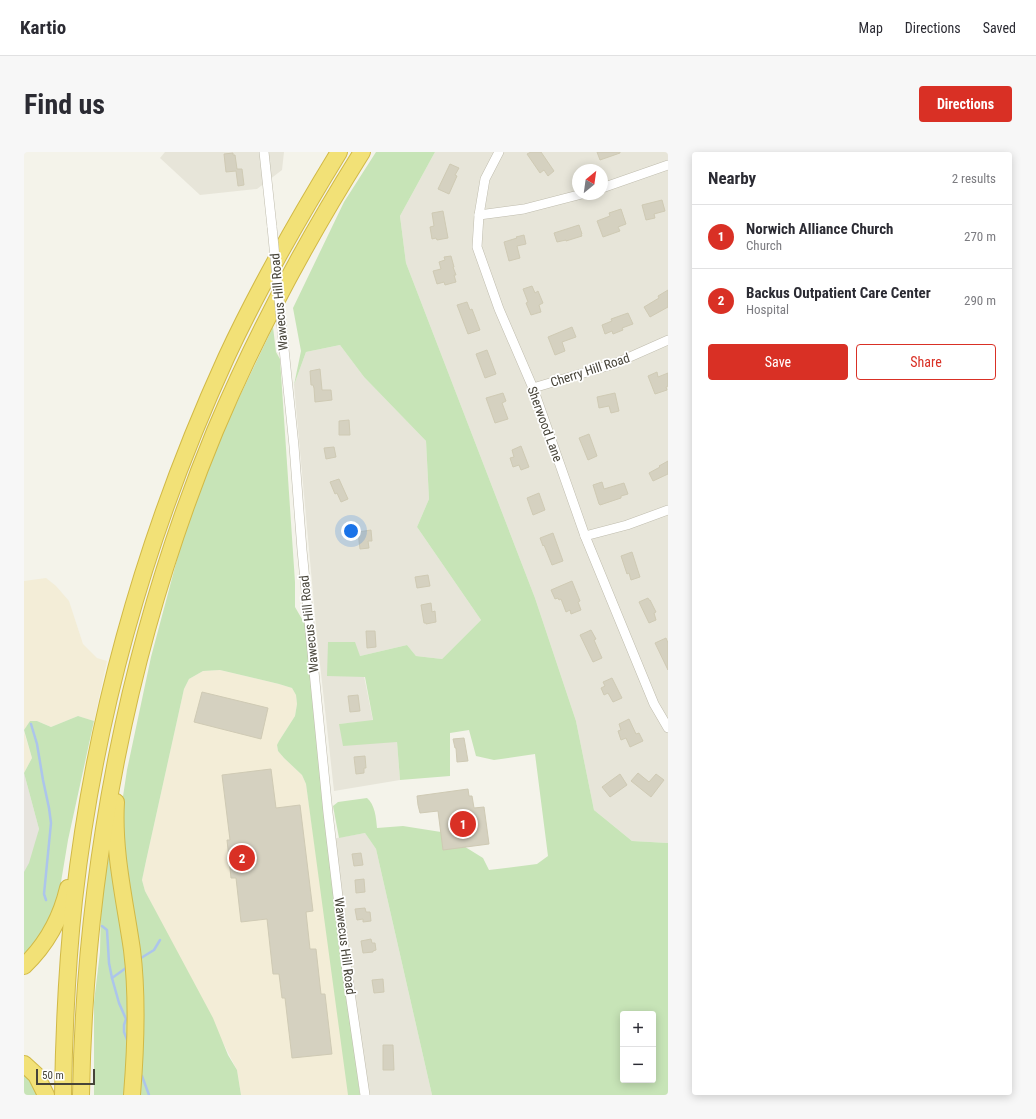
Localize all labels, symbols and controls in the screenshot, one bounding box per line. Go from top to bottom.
text: Kartio [20,16,66,39]
text: Map [859,20,883,36]
text: Directions [905,20,961,36]
text: Saved [983,20,1016,36]
button: Directions [919,86,1012,122]
text: Find us [24,88,105,121]
north arrow [572,164,608,200]
text: Nearby [708,168,756,188]
text: 2 results [952,171,996,186]
text: Norwich Alliance Church [746,220,893,238]
text: 1 [718,229,724,244]
text: 270 m [964,229,996,244]
text: Church [746,238,782,253]
street label: Wawecus Hill Road [267,253,291,351]
text: Backus Outpatient Care Center [746,284,931,302]
text: 2 [718,293,724,308]
text: 290 m [964,293,996,308]
text: Hospital [746,302,789,317]
button: Save [708,344,848,380]
button: Share [856,344,996,380]
street label: Cherry Hill Road [549,350,631,390]
street label: Sherwood Lane [524,384,566,464]
your location [341,521,361,541]
street label: Wawecus Hill Road [296,575,322,673]
pin: 1 [450,809,476,839]
pin: 2 [229,843,255,873]
street label: Wawecus Hill Road [332,897,358,995]
map controls [620,1011,656,1083]
button: + [620,1011,656,1047]
button: − [620,1047,656,1083]
scale bar [36,1067,95,1086]
text: 50 m [42,1069,64,1082]

